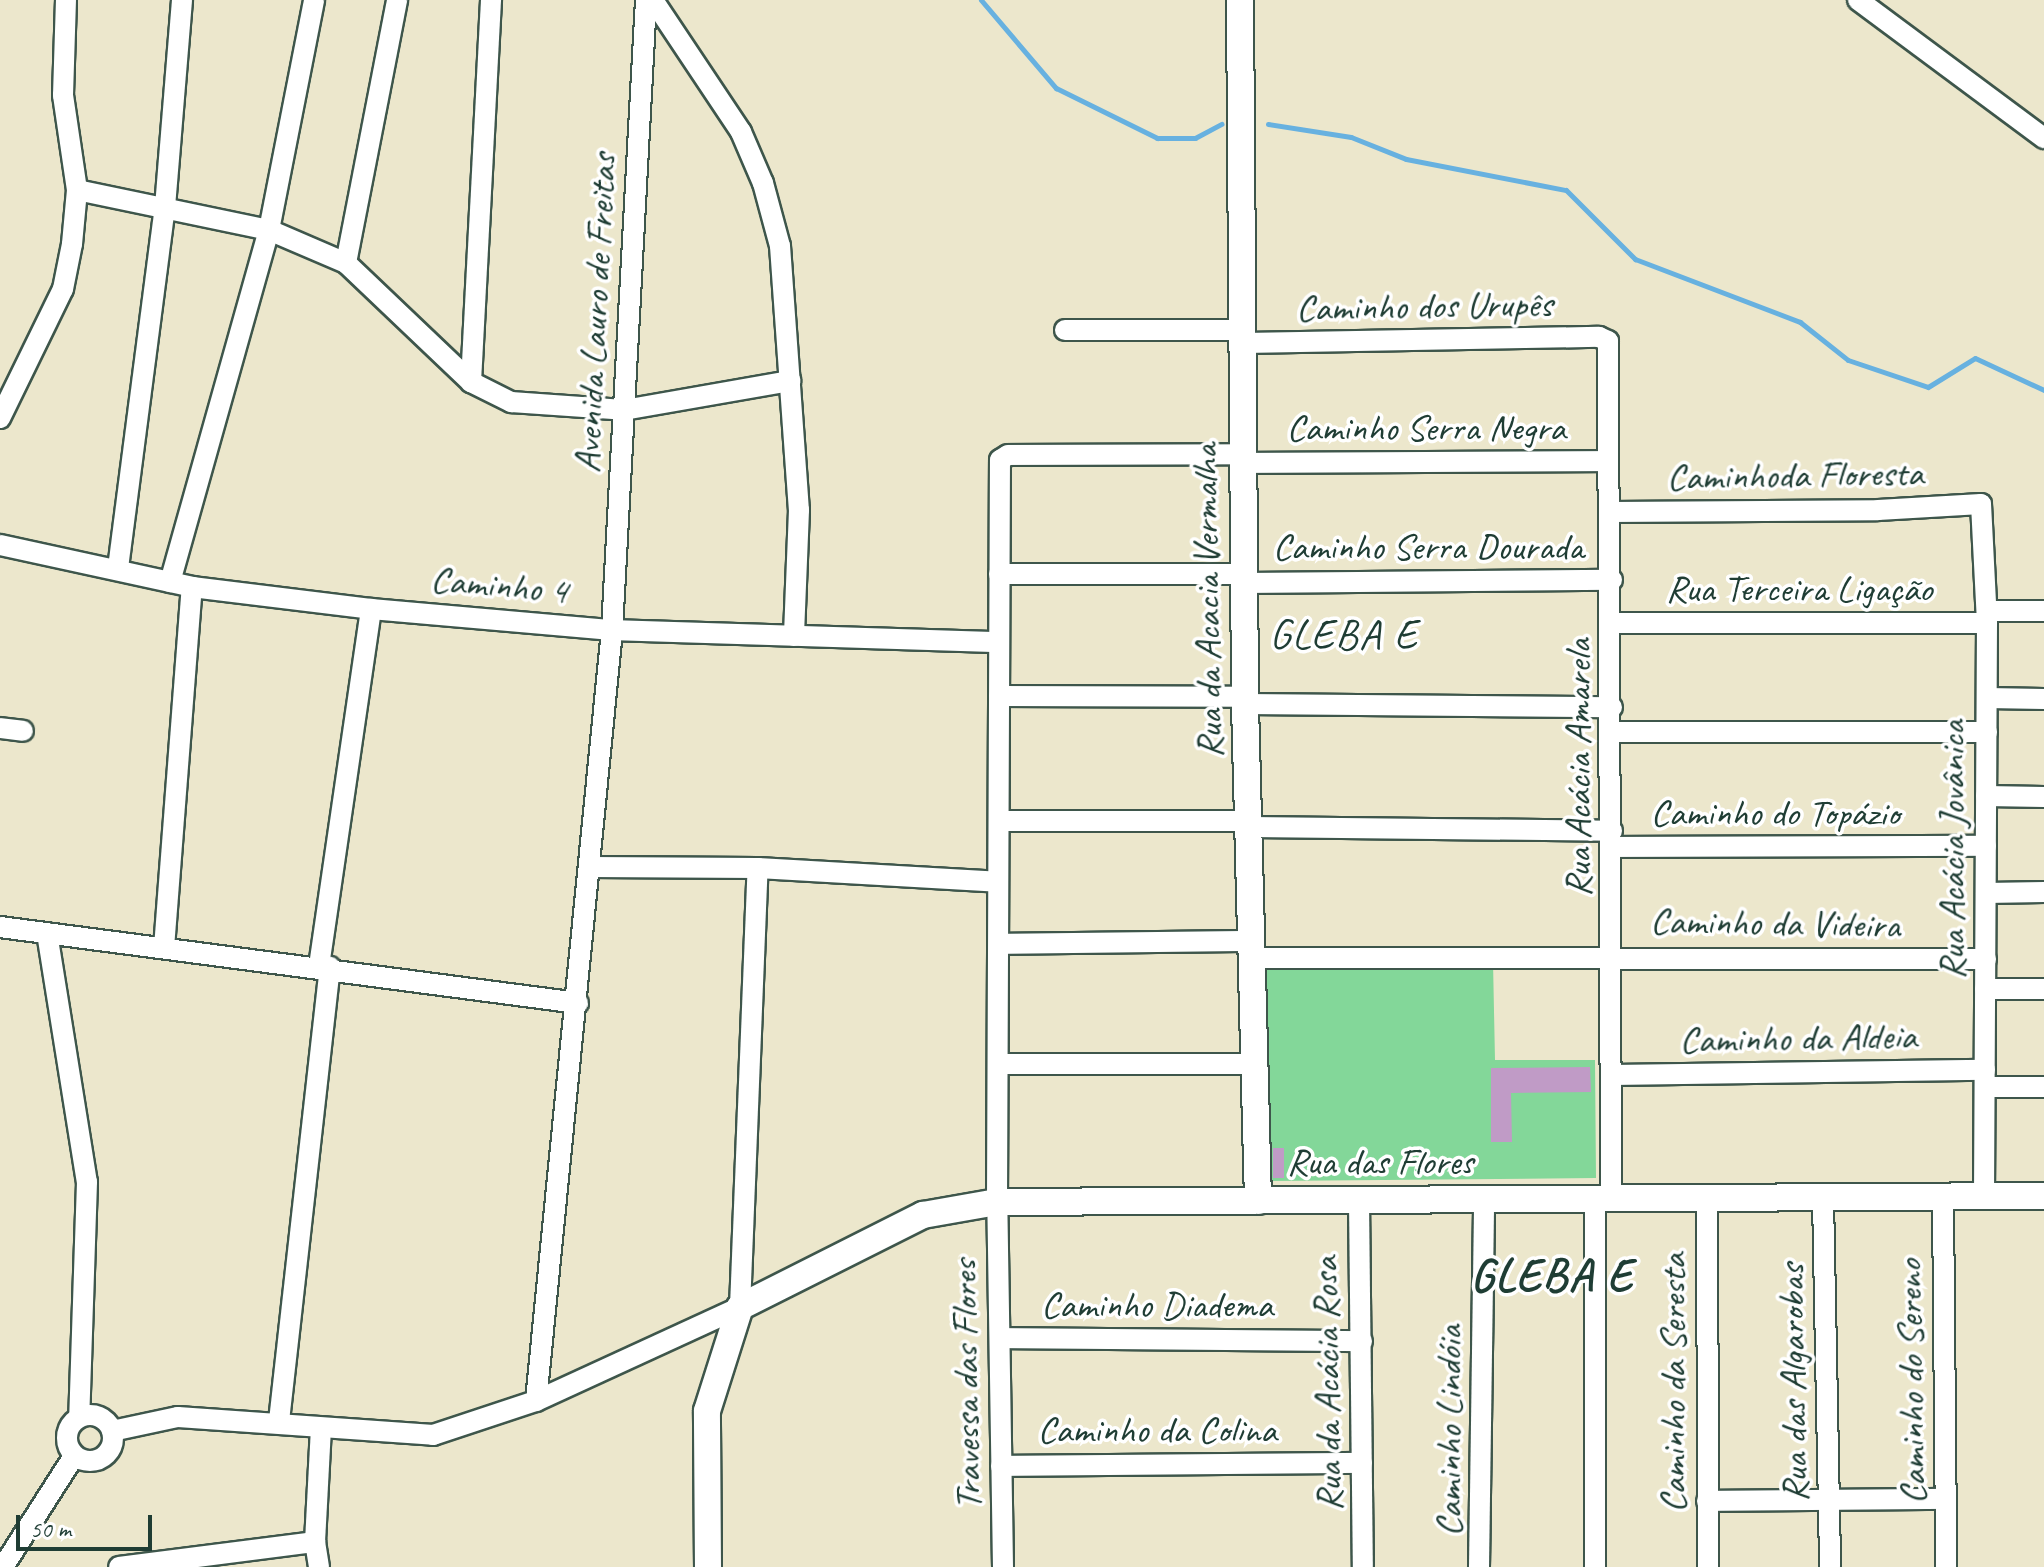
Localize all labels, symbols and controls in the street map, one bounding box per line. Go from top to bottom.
street label: Avenida Lauro de Freitas [564,153,626,473]
street label: Caminho dos Urupês [1295,281,1553,331]
street label: Caminho Serra Negra [1286,405,1566,451]
street label: Rua da Acacia Vermalha [1181,443,1233,759]
street label: Caminhoda Floresta [1666,450,1924,500]
street label: Caminho Serra Dourada [1272,524,1584,570]
street label: Caminho 4 [429,556,569,614]
street label: Rua Terceira Ligação [1666,566,1932,612]
district label: GLEBA E [1270,610,1418,660]
street label: Rua Acácia Amarela [1555,640,1601,896]
street label: Rua Acácia Jovânica [1929,721,1975,979]
street label: Caminho do Topázio [1651,790,1899,836]
street label: Caminho da Videira [1649,898,1901,948]
street label: Caminho da Aldeia [1680,1013,1916,1063]
street label: Rua das Flores [1286,1139,1474,1185]
district label: GLEBA E [1470,1247,1634,1303]
street label: Caminho da Seresta [1650,1254,1696,1512]
street label: Rua da Acácia Rosa [1302,1256,1352,1512]
street label: Travessa das Flores [941,1259,991,1511]
street label: Caminho do Sereno [1886,1260,1936,1504]
street label: Rua das Algarobas [1768,1263,1818,1503]
street label: Caminho Diadema [1041,1282,1273,1328]
street label: Caminho Lindóia [1426,1325,1472,1537]
street label: Caminho da Colina [1038,1407,1276,1453]
scale bar [20,1499,156,1549]
text: 50 m [30,1514,71,1544]

